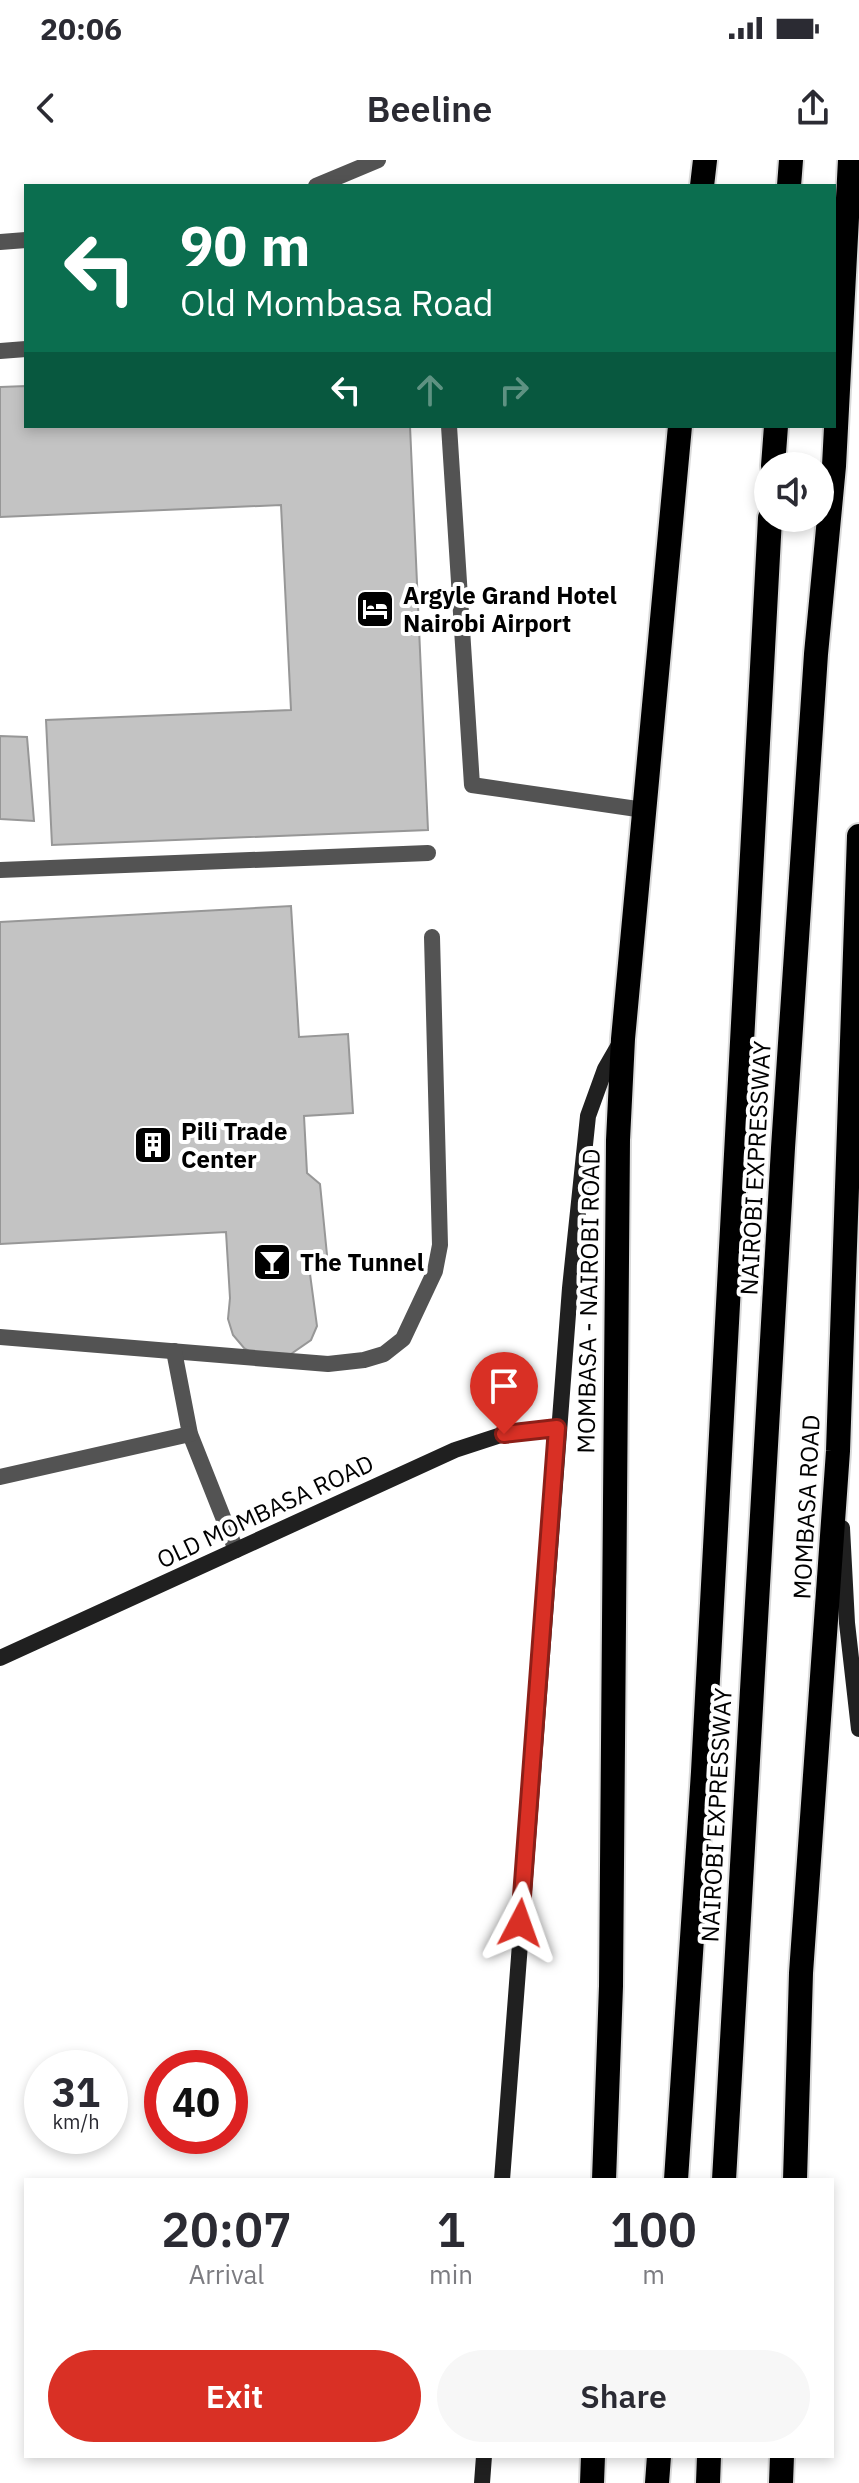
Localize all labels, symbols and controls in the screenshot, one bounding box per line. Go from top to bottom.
text: 20:06 [40,9,122,48]
text: Beeline [367,85,492,132]
icon: back [24,86,68,130]
icon: share [791,86,835,130]
text: 90 m [180,209,310,281]
icon: left [48,216,152,320]
text: Old Mombasa Road [180,279,494,326]
icon: left [324,368,368,412]
icon: ahead [408,368,452,412]
icon: right [492,368,536,412]
map controls [754,452,834,532]
button: sound [754,452,834,532]
place label: Argyle Grand Hotel Nairobi Airport [403,579,617,639]
hotel icon: Argyle Grand Hotel Nairobi Airport [354,588,396,630]
street label: NAIROBI EXPRESSWAY [732,1040,778,1296]
place label: Pili Trade Center [181,1115,287,1175]
building icon: Pili Trade Center [132,1124,174,1166]
street label: MOMBASA - NAIROBI ROAD [569,1148,607,1454]
bar icon: The Tunnel [251,1241,293,1283]
place label: The Tunnel [300,1246,424,1278]
pin [470,1352,538,1434]
icon: arrive [482,1364,526,1408]
street label: MOMBASA ROAD [785,1414,827,1600]
street label: OLD MOMBASA ROAD [151,1447,379,1575]
street label: NAIROBI EXPRESSWAY [693,1687,739,1943]
position arrow [478,1881,562,1965]
speed limit sign: 40 [144,2050,248,2154]
text: 31 [52,2066,100,2118]
text: km/h [52,2108,100,2135]
text: 20:07 [161,2198,292,2260]
text: 1 [437,2198,465,2260]
text: 100 [610,2198,697,2260]
text: Arrival [189,2257,264,2291]
text: min [429,2257,473,2291]
text: m [642,2257,665,2291]
button: Exit [48,2350,421,2442]
button: Share [437,2350,810,2442]

